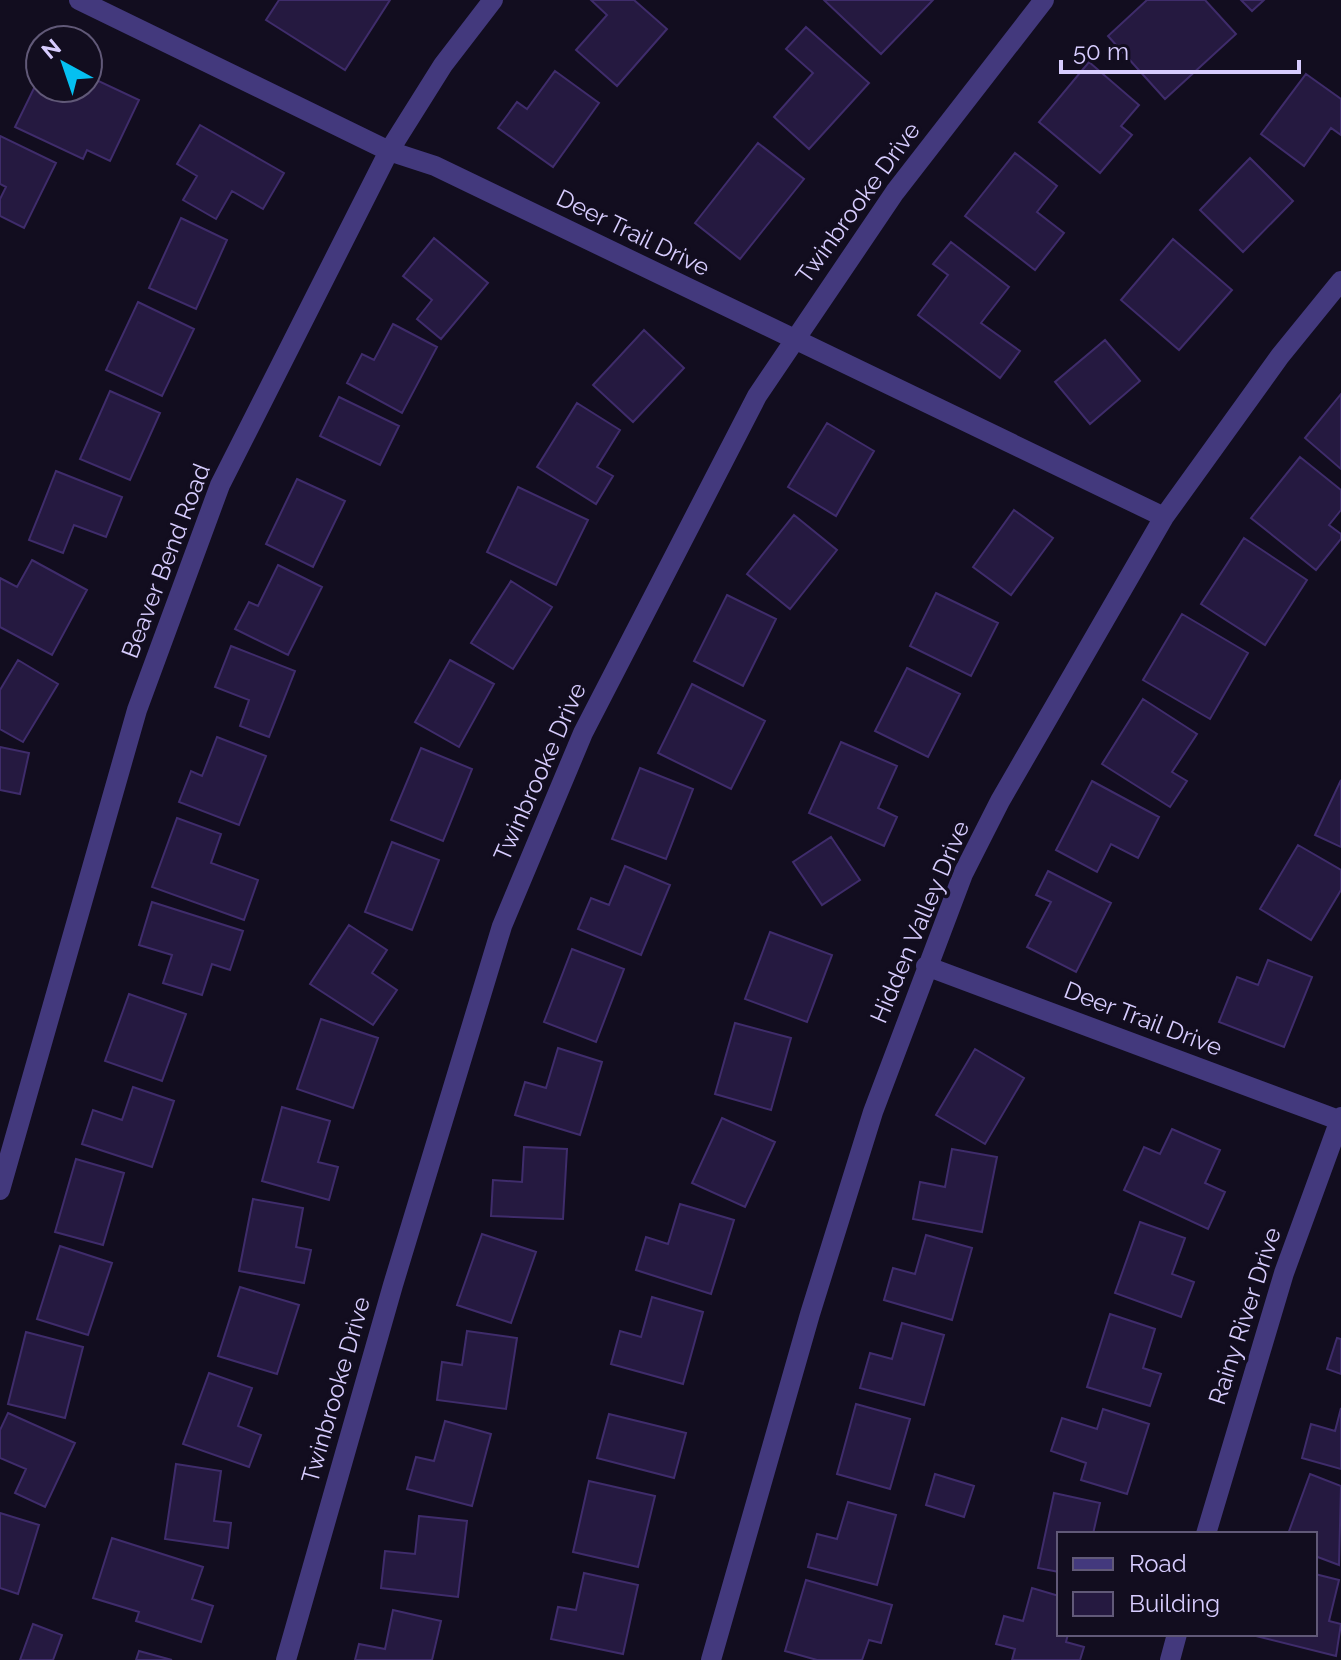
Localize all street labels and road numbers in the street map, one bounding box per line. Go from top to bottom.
street label: Twinbrooke Drive [789,116,926,289]
street label: Deer Trail Drive [552,183,715,282]
street label: Beaver Bend Road [115,460,216,662]
street label: Twinbrooke Drive [487,678,592,866]
street label: Hidden Valley Drive [864,816,975,1027]
street label: Deer Trail Drive [1060,975,1226,1062]
street label: Rainy River Drive [1202,1224,1287,1408]
street label: Twinbrooke Drive [295,1293,376,1486]

